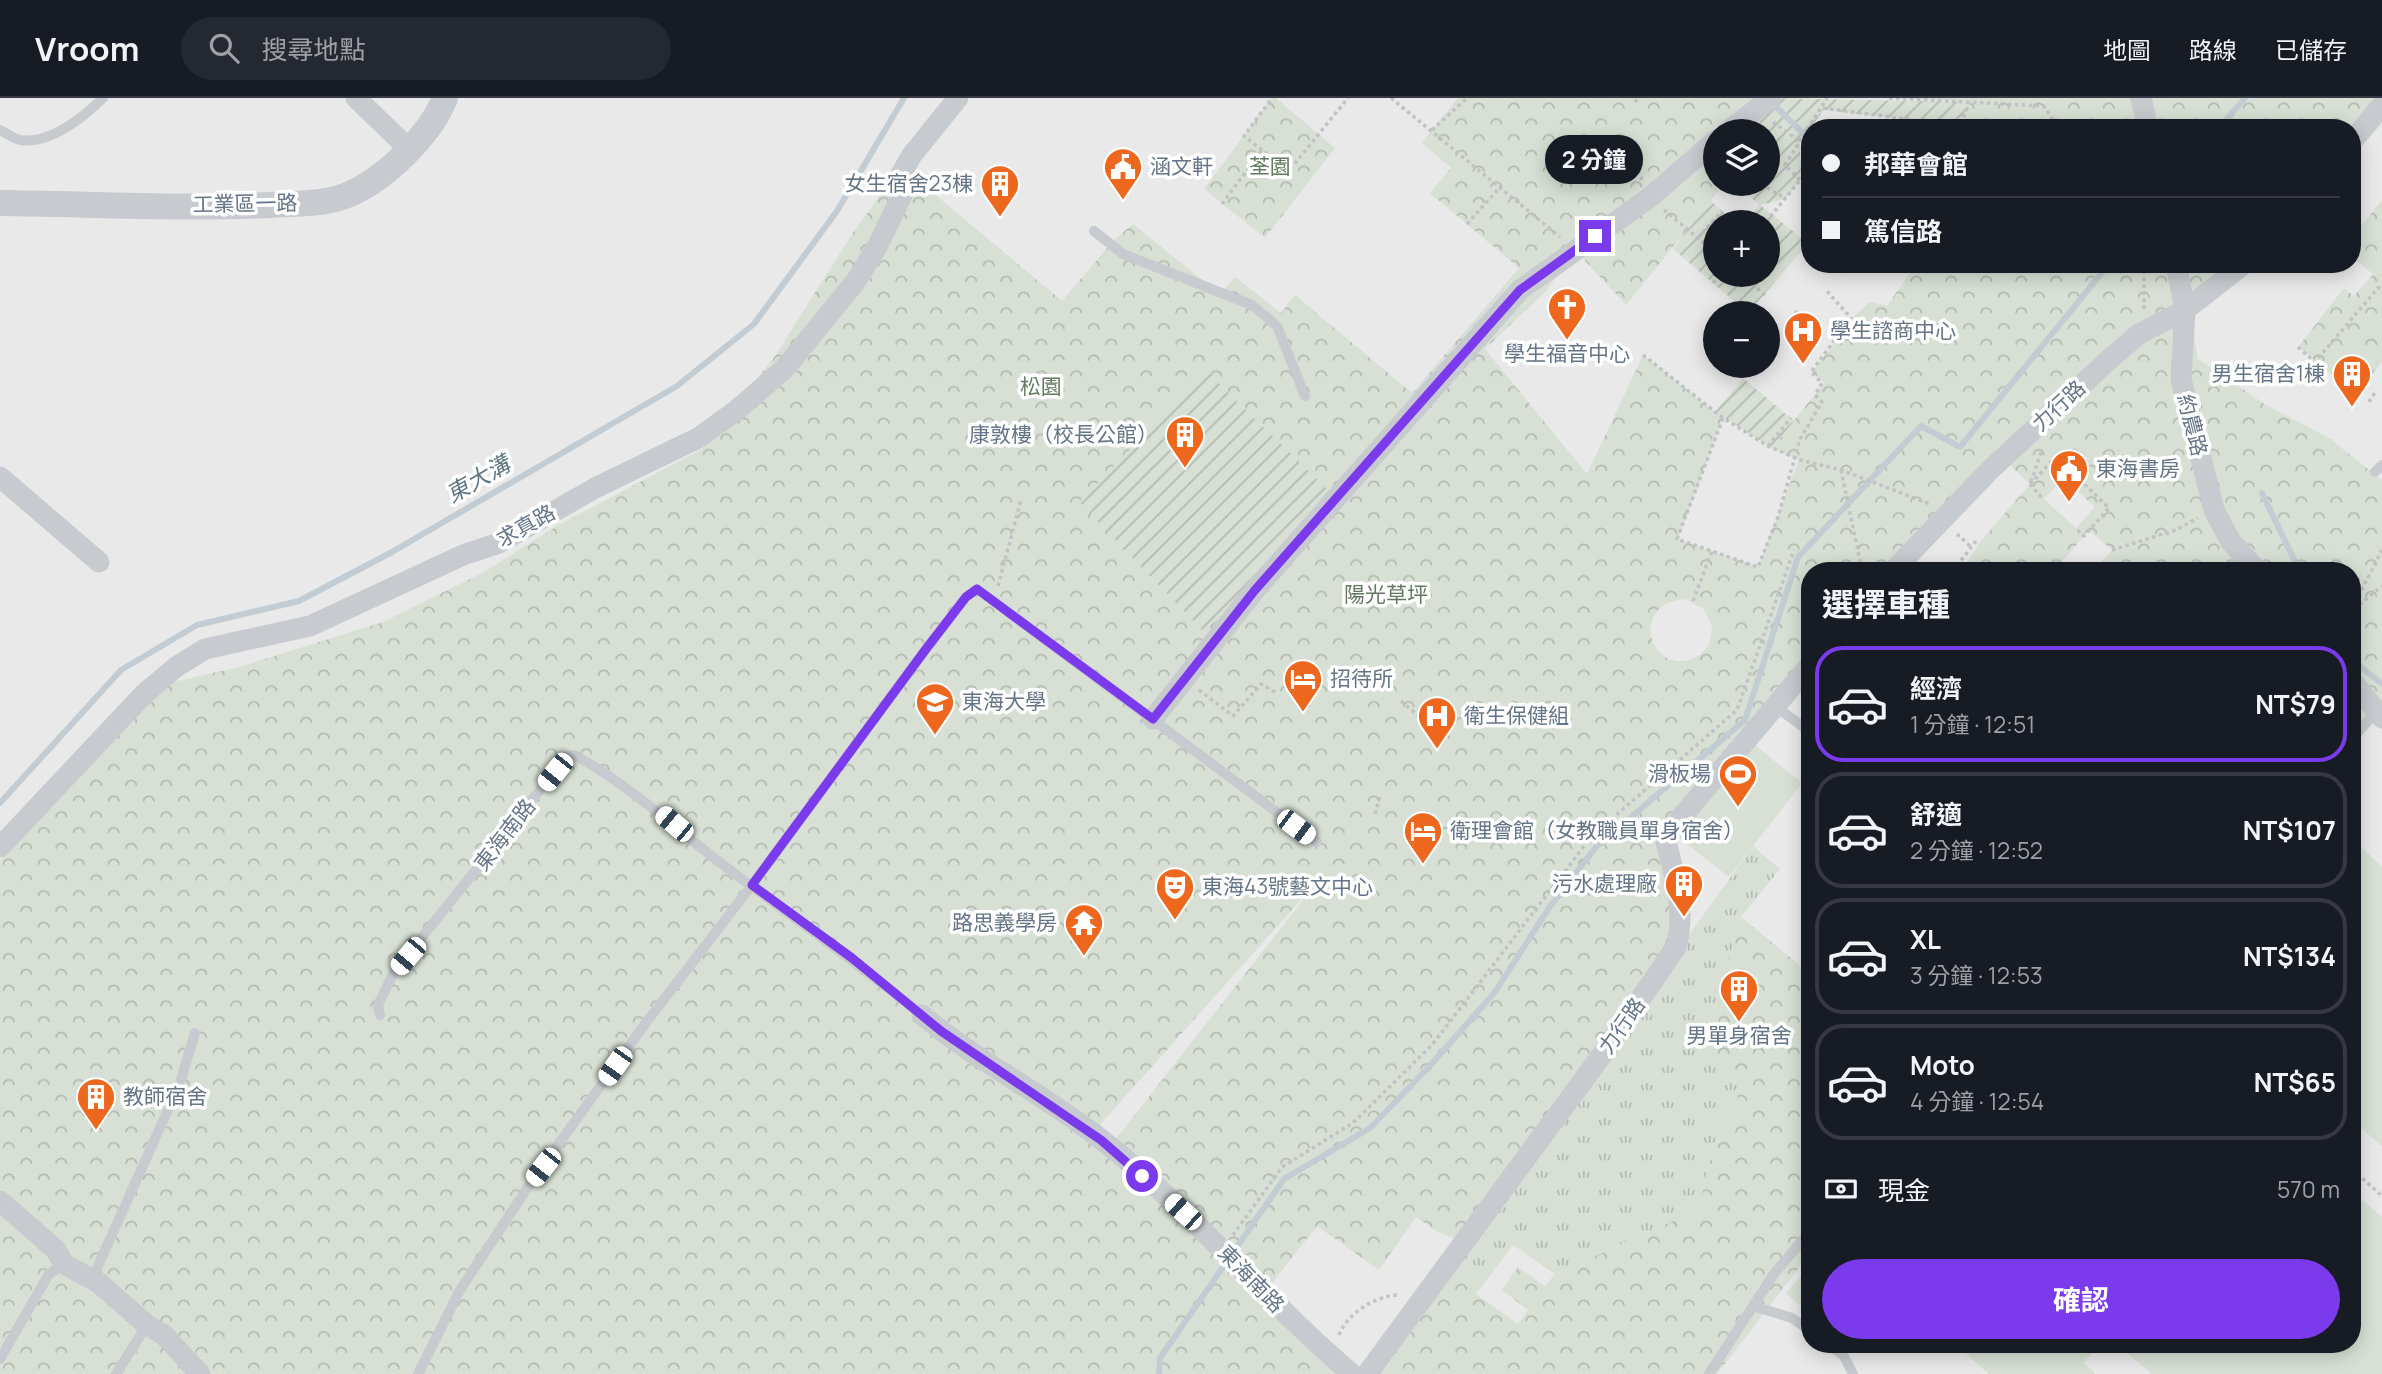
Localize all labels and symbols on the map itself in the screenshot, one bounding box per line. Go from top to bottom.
callout: 2 分鐘 [1546,135,1644,184]
public building icon: 涵文軒 [1102,146,1144,201]
place label: 涵文軒 [1150,152,1213,180]
park label: 荃園 [1249,152,1291,180]
building icon: 女生宿舍23棟 [979,163,1021,218]
place label: 女生宿舍23棟 [844,169,973,197]
street label: 工業區一路 [192,188,298,218]
route end [1579,220,1611,252]
church icon: 學生福音中心 [1546,286,1588,341]
hospital icon: 學生諮商中心 [1782,310,1824,365]
place label: 學生諮商中心 [1830,316,1956,344]
place label: 學生福音中心 [1504,339,1630,367]
building icon: 男生宿舍1棟 [2331,353,2373,408]
place label: 男生宿舍1棟 [2212,359,2325,387]
park label: 松園 [1020,372,1062,400]
street label: 力行路 [2026,374,2091,437]
street label: 約農路 [2172,391,2214,459]
building icon: 康敦樓（校長公館） [1164,414,1206,469]
place label: 康敦樓（校長公館） [969,420,1158,448]
water label: 東大溝 [440,446,518,509]
public building icon: 東海書房 [2048,448,2090,503]
place label: 東海書房 [2096,454,2180,482]
street label: 求真路 [491,498,560,553]
park label: 陽光草坪 [1344,580,1428,608]
hotel icon: 招待所 [1282,658,1324,713]
place label: 招待所 [1330,664,1393,692]
school or university icon: 東海大學 [914,681,956,736]
place label: 東海大學 [962,687,1046,715]
hospital icon: 衛生保健組 [1416,695,1458,750]
place label: 衛生保健組 [1464,701,1569,729]
car [534,749,577,795]
sports icon: 滑板場 [1717,753,1759,808]
place label: 滑板場 [1648,759,1711,787]
street label: 東海南路 [467,793,541,876]
car [652,802,697,846]
car [1273,806,1320,848]
hotel icon: 衛理會館（女教職員單身宿舍） [1402,810,1444,865]
place label: 衛理會館（女教職員單身宿舍） [1450,816,1744,844]
building icon: 污水處理廠 [1663,863,1705,918]
theatre icon: 東海43號藝文中心 [1154,866,1196,921]
place label: 污水處理廠 [1552,869,1657,897]
place label: 東海43號藝文中心 [1202,872,1373,900]
temple icon: 路思義學房 [1063,902,1105,957]
place label: 路思義學房 [952,908,1057,936]
car [387,933,430,979]
building icon: 男單身宿舍 [1718,968,1760,1023]
street label: 力行路 [1592,992,1651,1059]
place label: 男單身宿舍 [1687,1021,1792,1049]
car [595,1043,636,1089]
building icon: 教師宿舍 [75,1076,117,1131]
place label: 教師宿舍 [123,1082,207,1110]
car [522,1144,565,1190]
route start [1126,1160,1158,1192]
car [1161,1190,1206,1234]
street label: 東海南路 [1212,1238,1291,1318]

